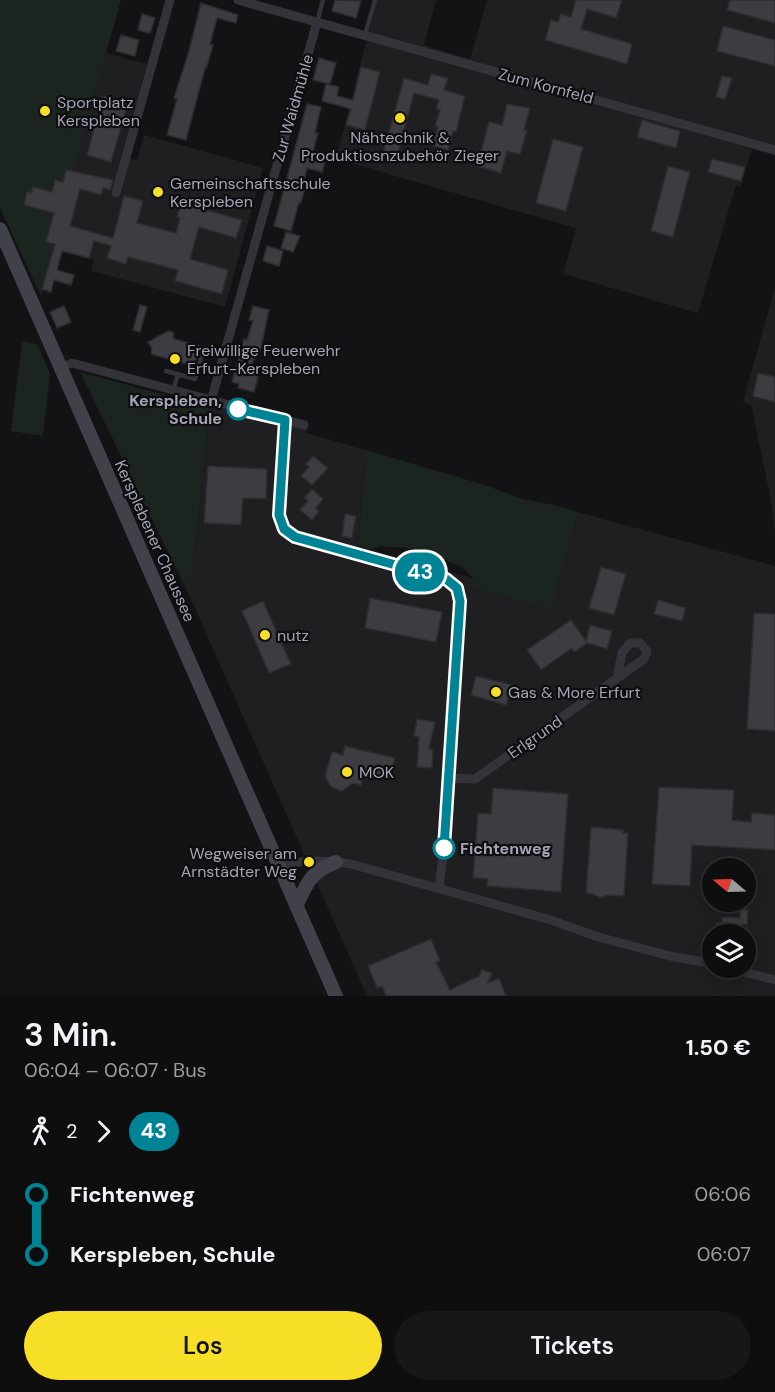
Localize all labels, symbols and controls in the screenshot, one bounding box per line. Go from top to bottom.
street label: Zur Waidmühle [268,52,318,164]
street label: Zum Kornfeld [496,63,596,109]
place label: Sportplatz Kerspleben [57,92,140,131]
marker: Sportplatz Kerspleben [38,104,52,118]
marker: Nähtechnik & Produktiosnzubehör Zieger [393,111,407,125]
place label: Nähtechnik & Produktiosnzubehör Zieger [301,127,499,166]
place label: Gemeinschaftsschule Kerspleben [170,173,331,212]
marker: Gemeinschaftsschule Kerspleben [151,185,165,199]
place label: Freiwillige Feuerwehr Erfurt-Kerspleben [187,340,341,379]
marker: Freiwillige Feuerwehr Erfurt-Kerspleben [168,352,182,366]
place label: Kerspleben, Schule [129,390,222,429]
marker: Kerspleben, Schule [227,398,249,420]
street label: Kersplebener Chaussee [110,457,200,625]
line badge: 43 [393,552,447,592]
text: 43 [407,558,433,586]
place label: nutz [277,625,309,646]
marker: nutz [258,628,272,642]
place label: Gas & More Erfurt [508,682,641,703]
marker: Gas & More Erfurt [489,685,503,699]
street label: Erlgrund [504,711,566,763]
place label: MOK [359,762,394,783]
marker: MOK [340,765,354,779]
marker: Fichtenweg [433,837,455,859]
place label: Fichtenweg [460,838,551,859]
place label: Wegweiser am Arnstädter Weg [181,843,297,882]
marker: Wegweiser am Arnstädter Weg [302,855,316,869]
north arrow [702,858,756,912]
map controls [702,858,756,978]
button: layers [702,924,756,978]
text: 3 Min. [24,1013,117,1056]
text: 1.50 € [686,1033,751,1062]
text: 06:04 – 06:07 · Bus [24,1057,207,1083]
icon: walk [24,1115,57,1148]
icon: forward [87,1115,120,1148]
text: 43 [141,1117,167,1145]
text: 2 [66,1118,78,1144]
text: Fichtenweg [70,1180,195,1209]
text: 06:06 [694,1181,751,1207]
text: Kerspleben, Schule [70,1240,276,1269]
text: 06:07 [697,1241,751,1267]
button: Los [24,1311,382,1380]
button: Tickets [394,1311,751,1380]

